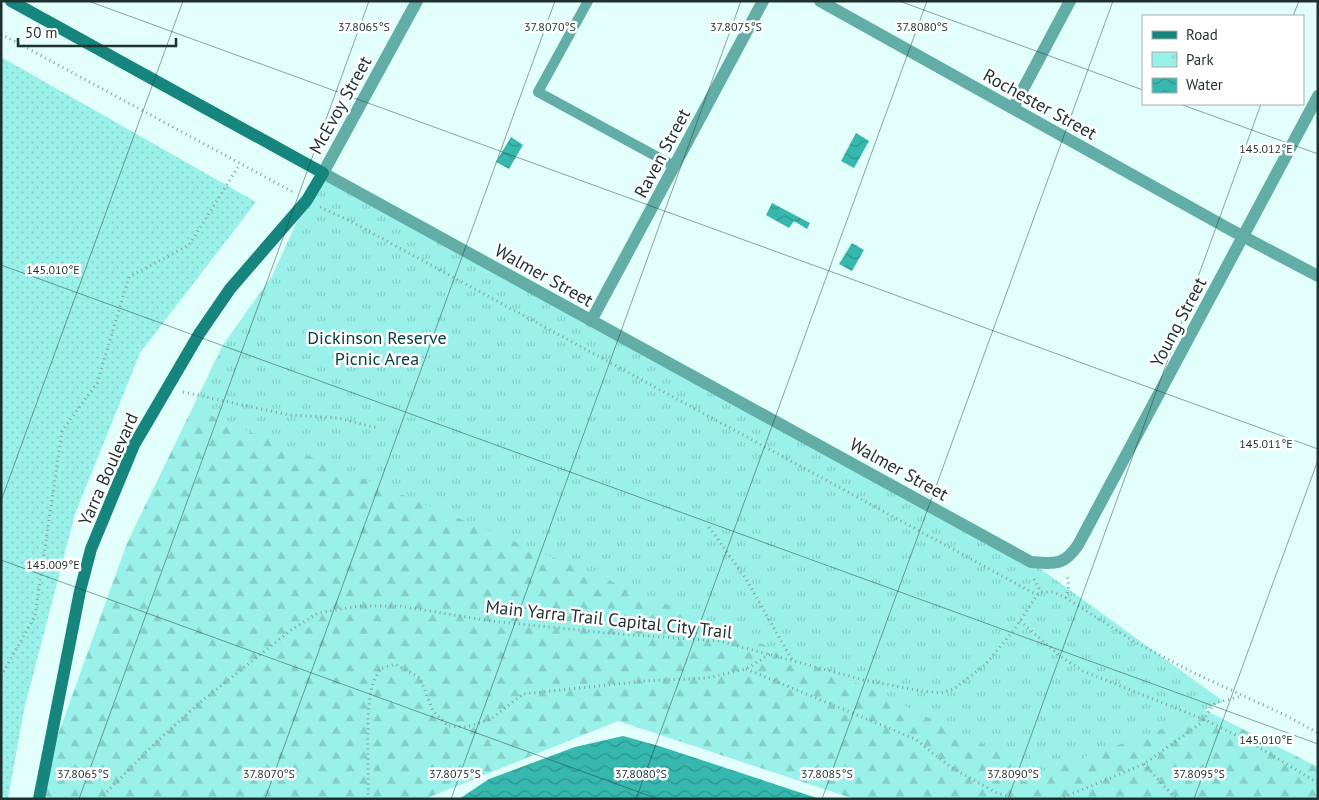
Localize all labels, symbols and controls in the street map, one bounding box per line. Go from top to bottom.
scale bar [18,15,175,47]
legend [1142,15,1304,105]
text: 37.8065°S [338,19,390,34]
text: 37.8070°S [524,19,576,34]
text: 37.8075°S [710,19,762,34]
text: 37.8080°S [896,19,948,34]
text: 50 m [25,23,58,42]
text: Road [1186,25,1218,44]
text: Park [1186,50,1214,69]
street label: McEvoy Street [304,52,376,158]
street label: Rochester Street [979,63,1101,145]
text: Water [1186,75,1223,94]
street label: Raven Street [629,104,695,202]
text: 145.012°E [1239,141,1293,156]
street label: Walmer Street [491,239,597,311]
text: 145.010°E [26,262,80,277]
street label: Young Street [1145,273,1211,371]
park label: Dickinson Reserve Picnic Area [307,326,447,370]
street label: Yarra Boulevard [73,409,143,529]
street label: Walmer Street [846,433,952,505]
text: 145.011°E [1239,436,1293,451]
text: 145.009°E [26,557,80,572]
street label: Main Yarra Trail Capital City Trail [484,595,734,643]
text: 145.010°E [1239,732,1293,747]
text: 37.8065°S [57,766,109,781]
text: 37.8070°S [243,766,295,781]
text: 37.8075°S [429,766,481,781]
text: 37.8080°S [615,766,667,781]
text: 37.8085°S [801,766,853,781]
text: 37.8090°S [987,766,1039,781]
text: 37.8095°S [1173,766,1225,781]

